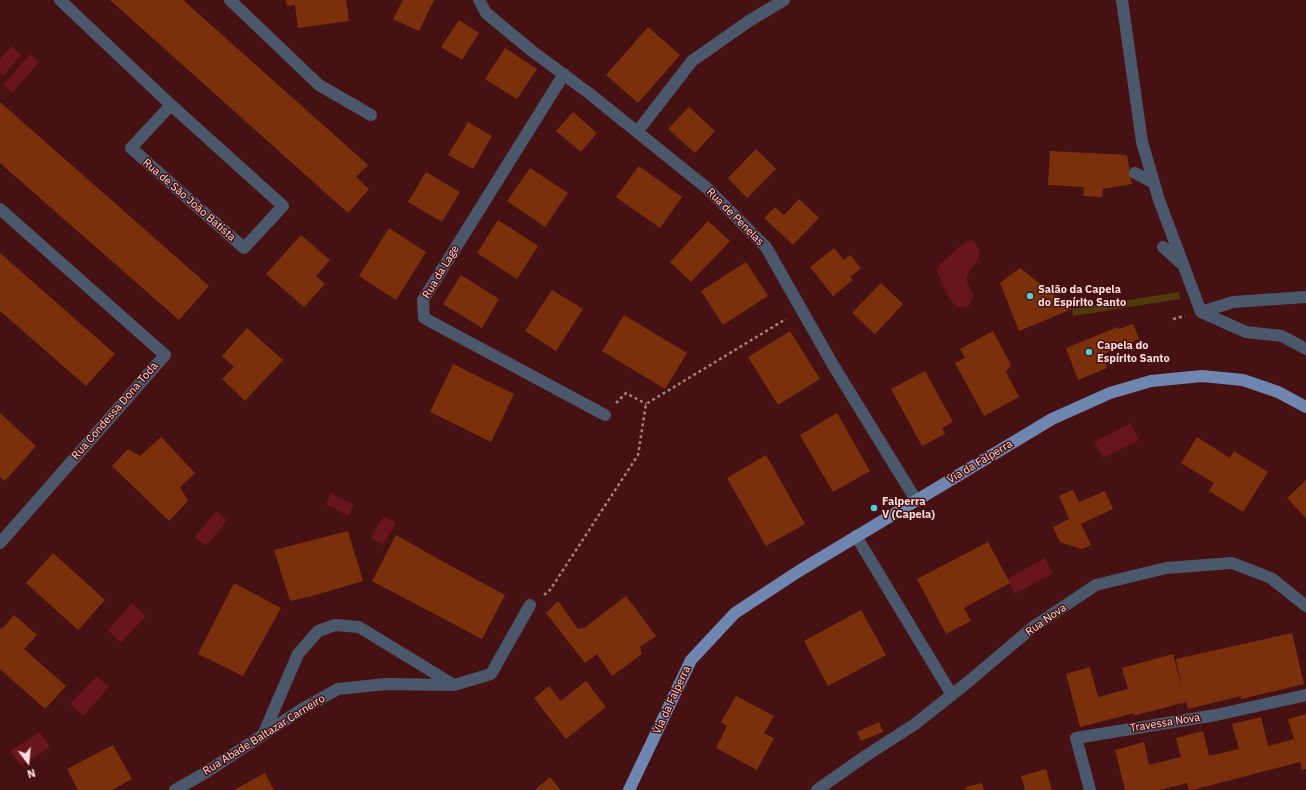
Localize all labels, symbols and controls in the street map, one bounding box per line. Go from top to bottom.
street label: Rua de São João Batista [140,156,238,244]
street label: Rua de Penelas [704,186,766,248]
street label: Rua da Lage [420,243,462,301]
place label: Salão da Capela do Espírito Santo [1038,283,1126,309]
marker: Salão da Capela do Espírito Santo [1025,291,1035,301]
place label: Capela do Espírito Santo [1097,339,1170,365]
marker: Capela do Espírito Santo [1084,347,1094,357]
street label: Rua Condessa Dona Toda [69,360,161,462]
street label: Via da Falperra [945,437,1015,487]
place label: Falperra V (Capela) [882,495,935,521]
marker: Falperra V (Capela) [869,503,879,513]
street label: Rua Nova [1023,601,1069,639]
street label: Via da Falperra [650,664,694,736]
street label: Rua Abade Baltazar Carneiro [201,692,327,778]
street label: Travessa Nova [1129,711,1201,735]
north arrow [8,742,48,782]
text: N [26,766,37,781]

